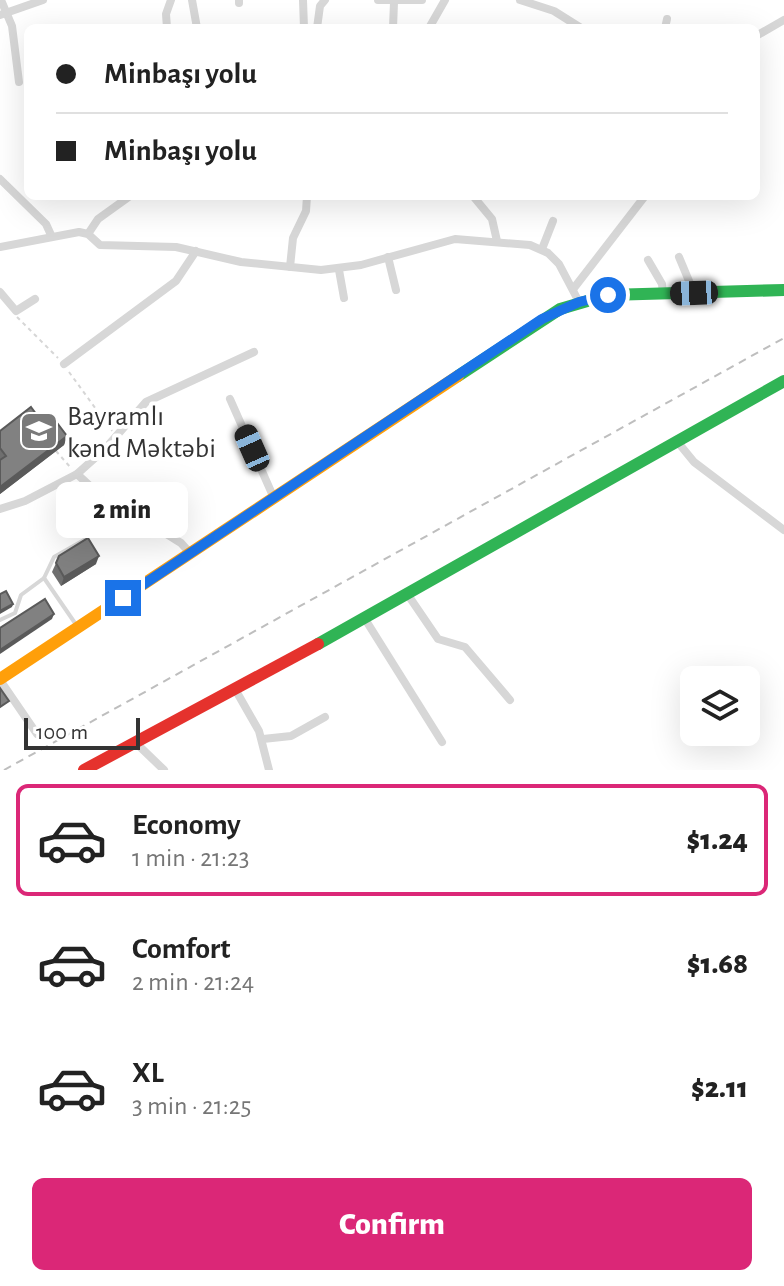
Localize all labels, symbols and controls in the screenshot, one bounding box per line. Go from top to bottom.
text: Minbaşı yolu [104,59,257,89]
text: Minbaşı yolu [104,136,257,166]
route start [590,277,626,313]
car [670,280,718,306]
place label: Bayramlı kənd Məktəbi [67,403,216,463]
school or university icon: Bayramlı kənd Məktəbi [18,410,60,452]
car [231,421,273,475]
callout: 2 min [57,482,189,538]
text: 2 min [93,497,151,523]
route end [105,580,141,616]
map controls [680,666,760,746]
button: layers [680,666,760,746]
scale bar [24,714,140,750]
text: 100 m [36,721,88,743]
icon: car [36,804,108,876]
text: Economy [132,810,241,840]
text: $1.24 [687,825,748,855]
text: 1 min · 21:23 [132,845,250,871]
icon: car [36,928,108,1000]
text: Comfort [132,934,231,964]
text: $1.68 [687,949,748,979]
text: 2 min · 21:24 [132,969,254,995]
icon: car [36,1052,108,1124]
text: XL [132,1058,164,1088]
text: $2.11 [691,1073,748,1103]
text: 3 min · 21:25 [132,1093,251,1119]
button: Confirm [32,1178,752,1270]

